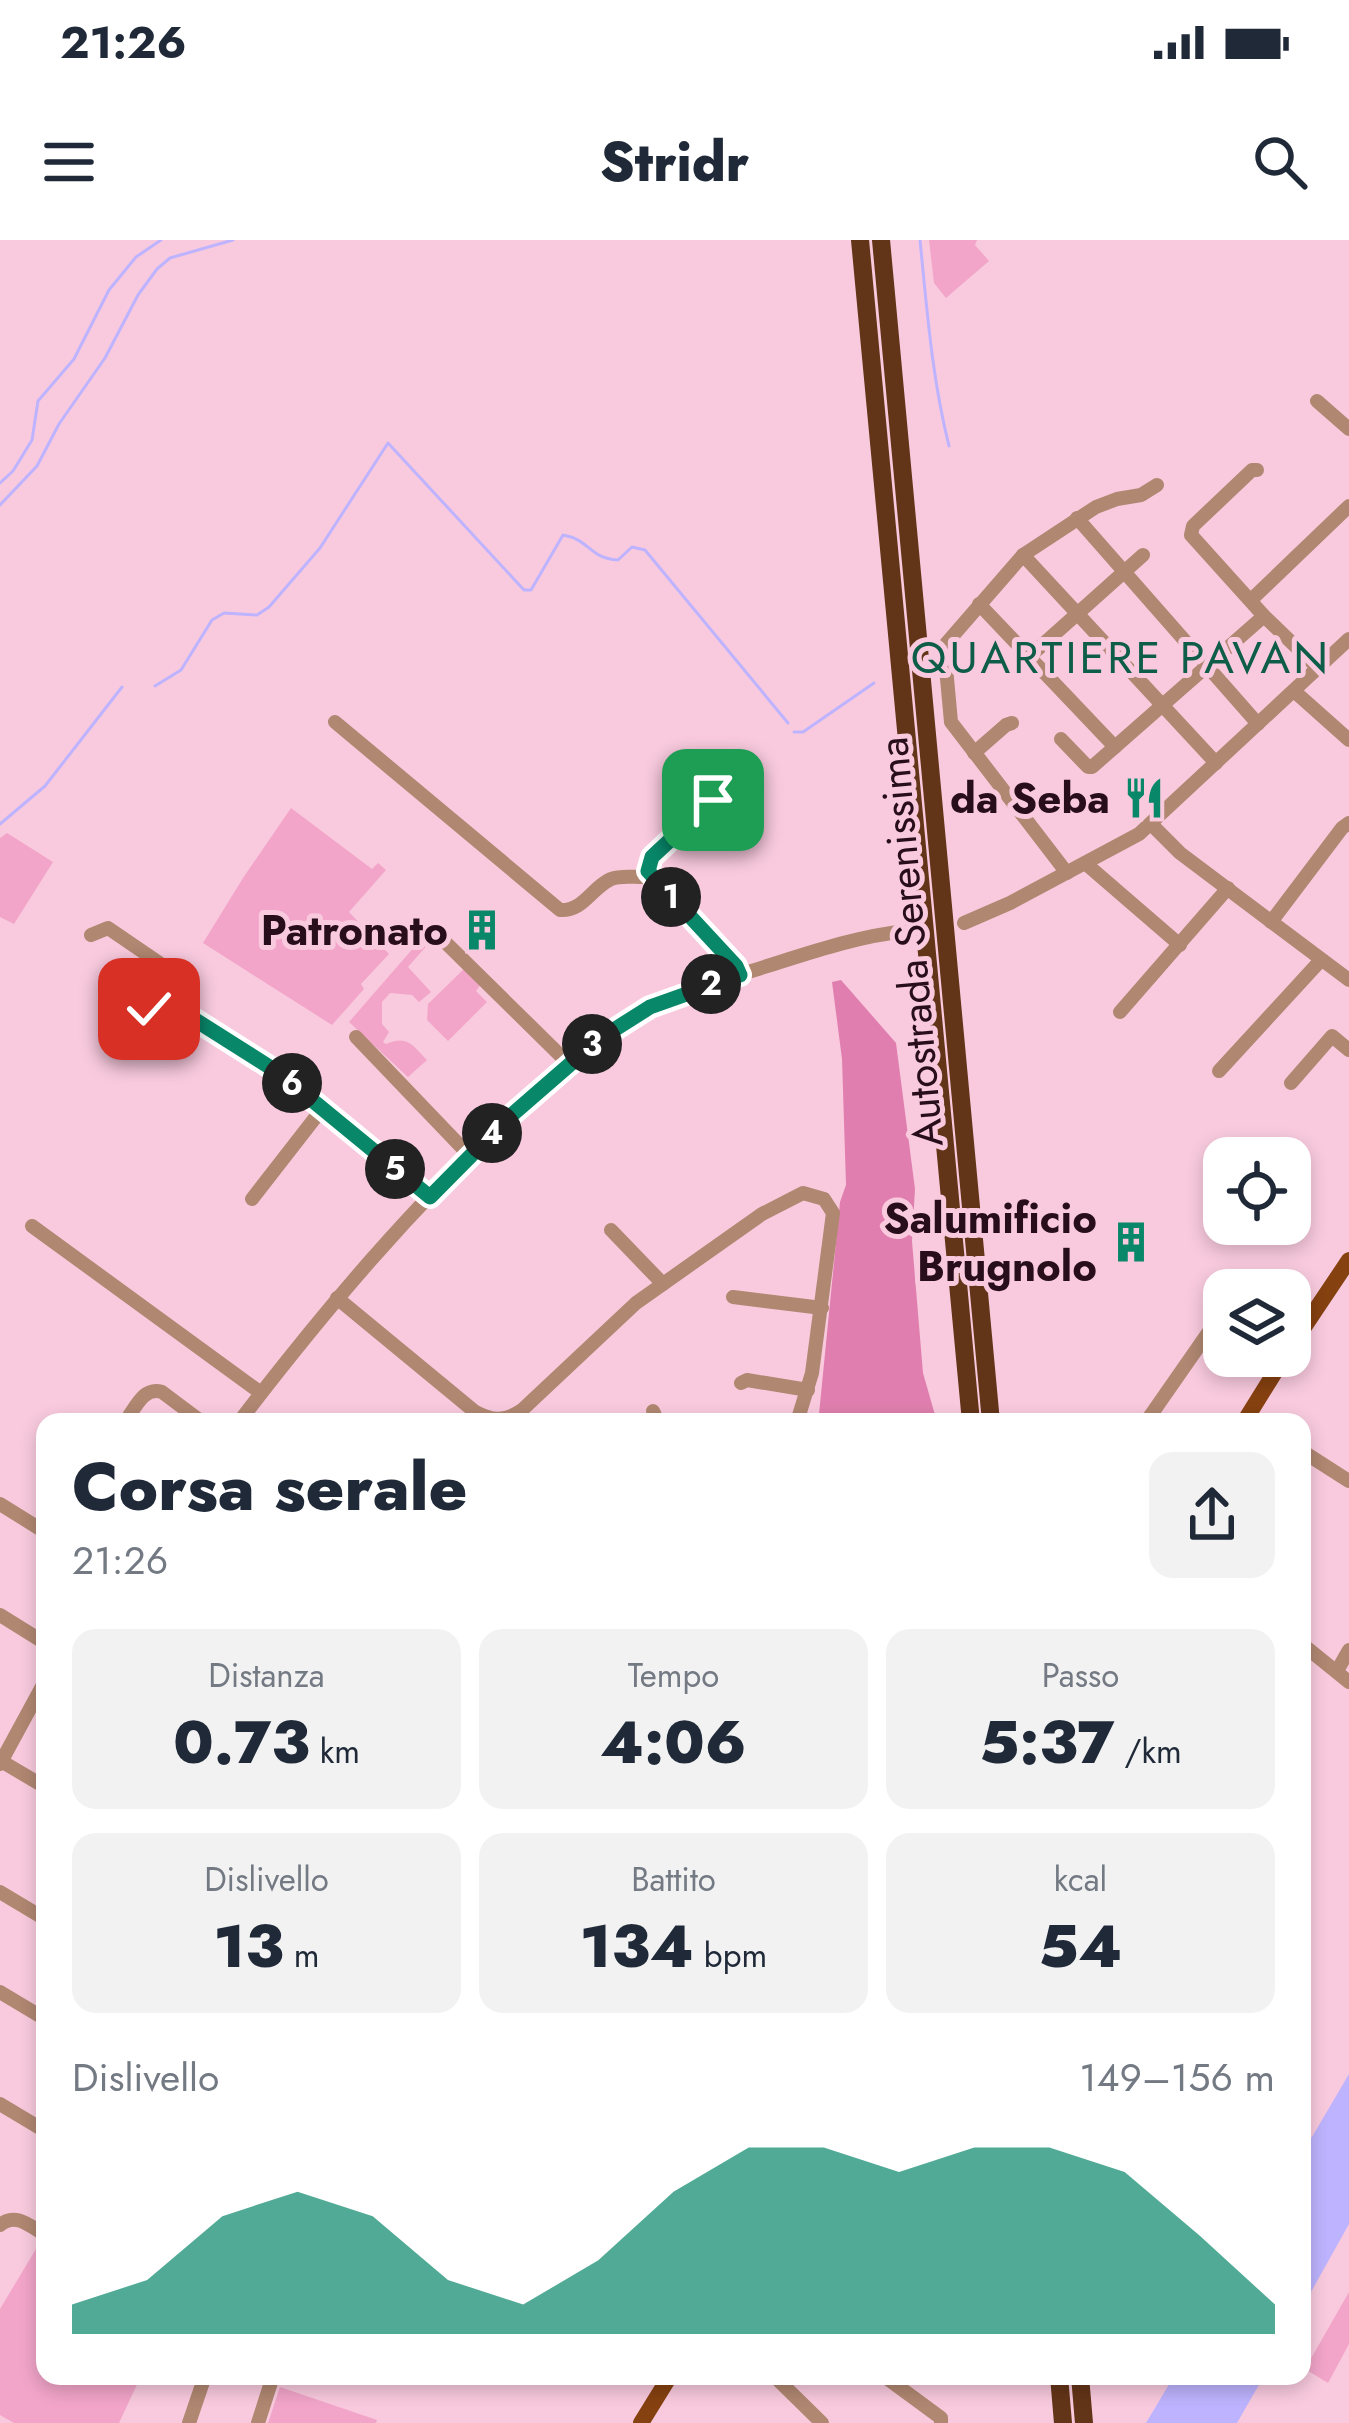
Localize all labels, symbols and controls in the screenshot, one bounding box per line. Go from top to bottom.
text: 21:26 [60,10,187,75]
text: Stridr [600,123,749,201]
icon: menu [36,129,102,195]
icon: search [1247,129,1313,195]
district label: QUARTIERE PAVAN [911,625,1331,690]
street label: Autostrada Serenissima [862,735,959,1149]
pin [662,749,764,851]
icon: arrive [680,767,746,833]
place label: da Seba [950,768,1110,829]
restaurant icon: da Seba [1121,775,1167,821]
pin: 1 [641,867,701,927]
text: 1 [663,873,679,920]
place label: Patronato [261,900,448,961]
building icon: Patronato [459,907,505,953]
pin: 2 [681,954,741,1014]
pin [98,958,200,1060]
text: 2 [700,960,722,1007]
icon: check [116,976,182,1042]
pin: 3 [562,1014,622,1074]
text: 3 [582,1020,602,1067]
pin: 6 [262,1053,322,1113]
text: 6 [281,1059,303,1106]
pin: 4 [462,1103,522,1163]
text: 4 [480,1109,504,1156]
map controls [1203,1137,1311,1377]
button: locate [1203,1137,1311,1245]
pin: 5 [365,1139,425,1199]
text: 5 [384,1145,406,1192]
place label: Salumificio Brugnolo [883,1188,1097,1297]
building icon: Salumificio Brugnolo [1108,1219,1154,1265]
button: layers [1203,1269,1311,1377]
text: Corsa serale [72,1439,467,1535]
button: share [1149,1452,1275,1578]
text: 21:26 [72,1532,168,1589]
text: Distanza [208,1652,325,1699]
text: Tempo [628,1652,719,1699]
text: Passo [1042,1652,1119,1699]
text: 0.73 [173,1699,310,1786]
text: 4:06 [600,1699,747,1786]
text: 5:37 [979,1699,1114,1786]
text: km [310,1728,360,1775]
text: /km [1114,1728,1182,1775]
text: Dislivello [204,1856,329,1903]
text: Battito [631,1856,716,1903]
text: kcal [1054,1856,1107,1903]
text: 13 [214,1903,284,1990]
text: 134 [580,1903,694,1990]
text: 54 [1038,1903,1123,1990]
text: m [284,1932,319,1979]
text: bpm [694,1932,767,1979]
text: Dislivello [72,2049,219,2106]
text: 149–156 m [1079,2049,1275,2106]

